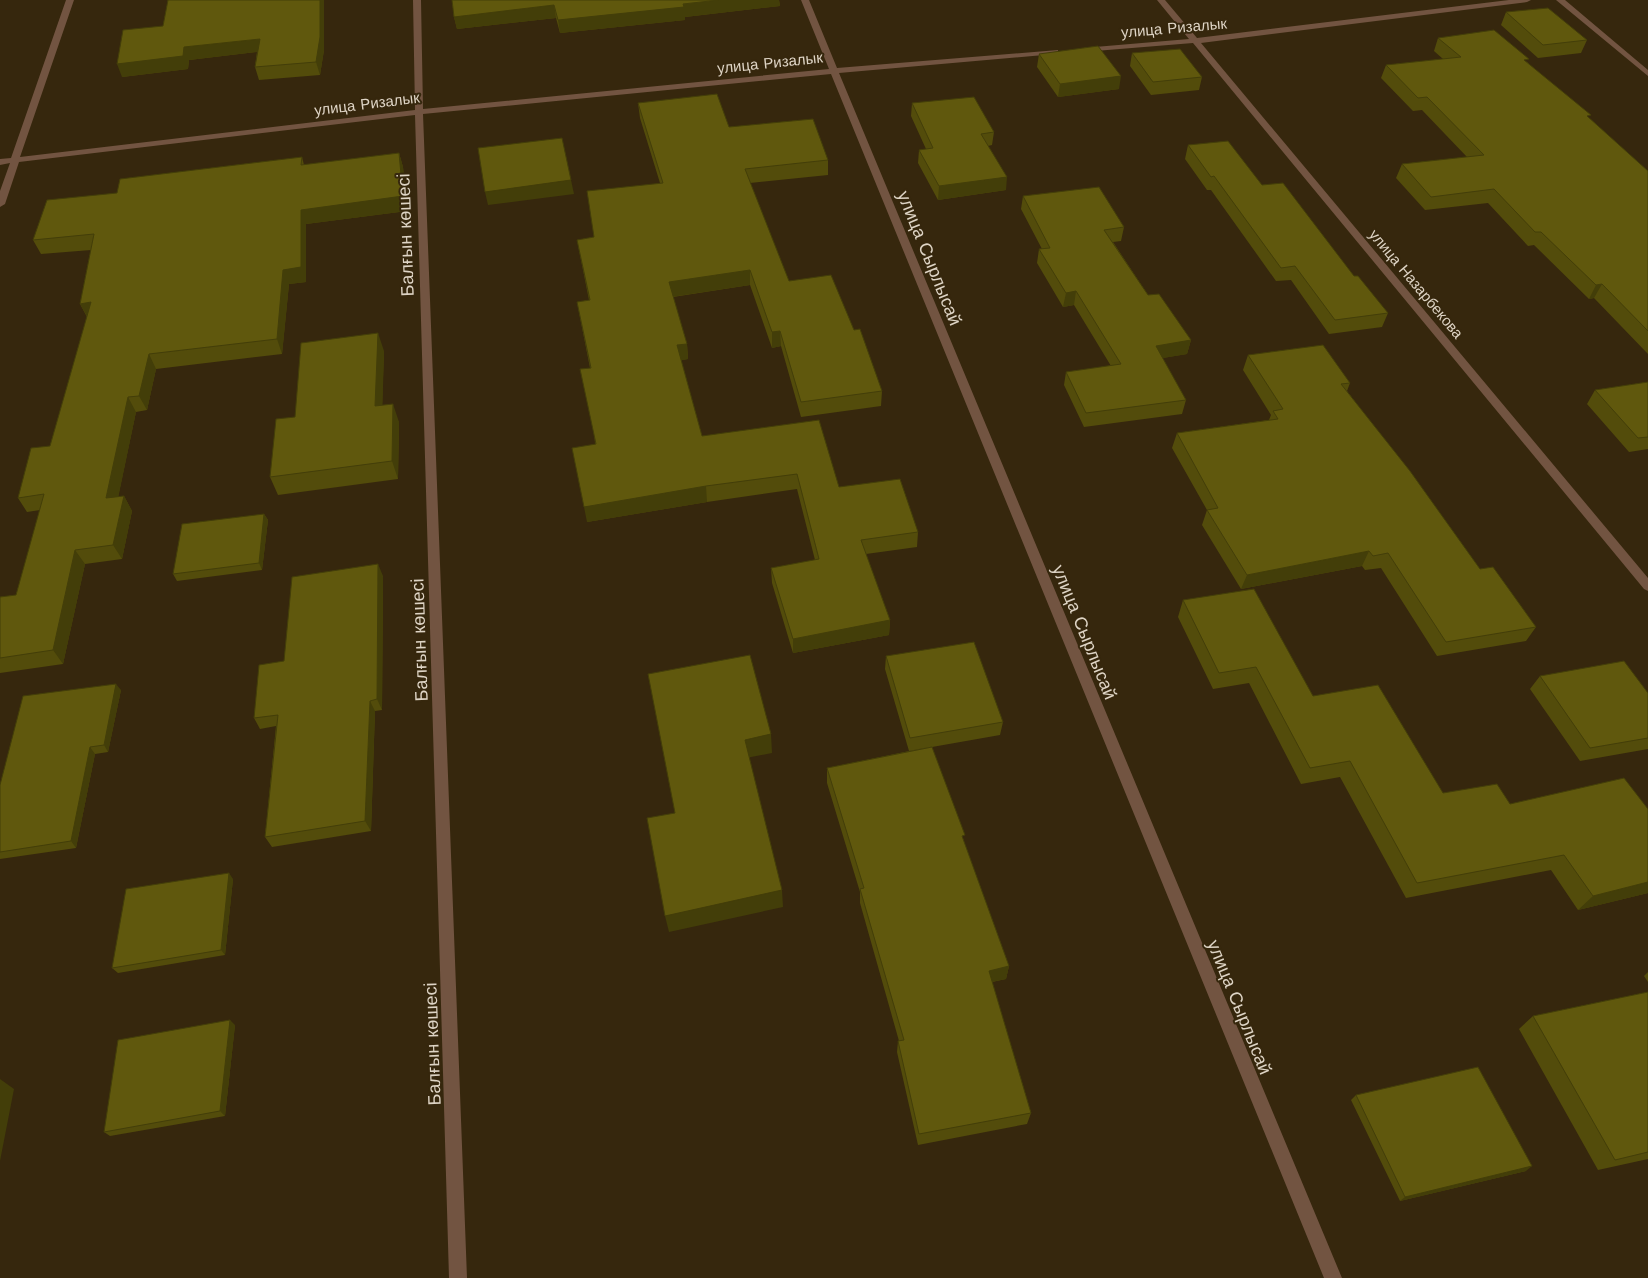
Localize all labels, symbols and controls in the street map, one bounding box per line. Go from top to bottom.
street label: улица Ризалык [1120,14,1228,42]
street label: улица Ризалык [716,48,824,77]
street label: улица Ризалык [313,89,421,119]
street label: Балғын көшесі [392,173,418,297]
street label: улица Сырлысай [893,188,967,328]
street label: улица Назарбекова [1365,226,1467,343]
street label: улица Сырлысай [1048,562,1122,702]
street label: Балғын көшесі [406,578,432,702]
street label: улица Сырлысай [1203,937,1277,1077]
street label: Балғын көшесі [419,982,445,1106]

